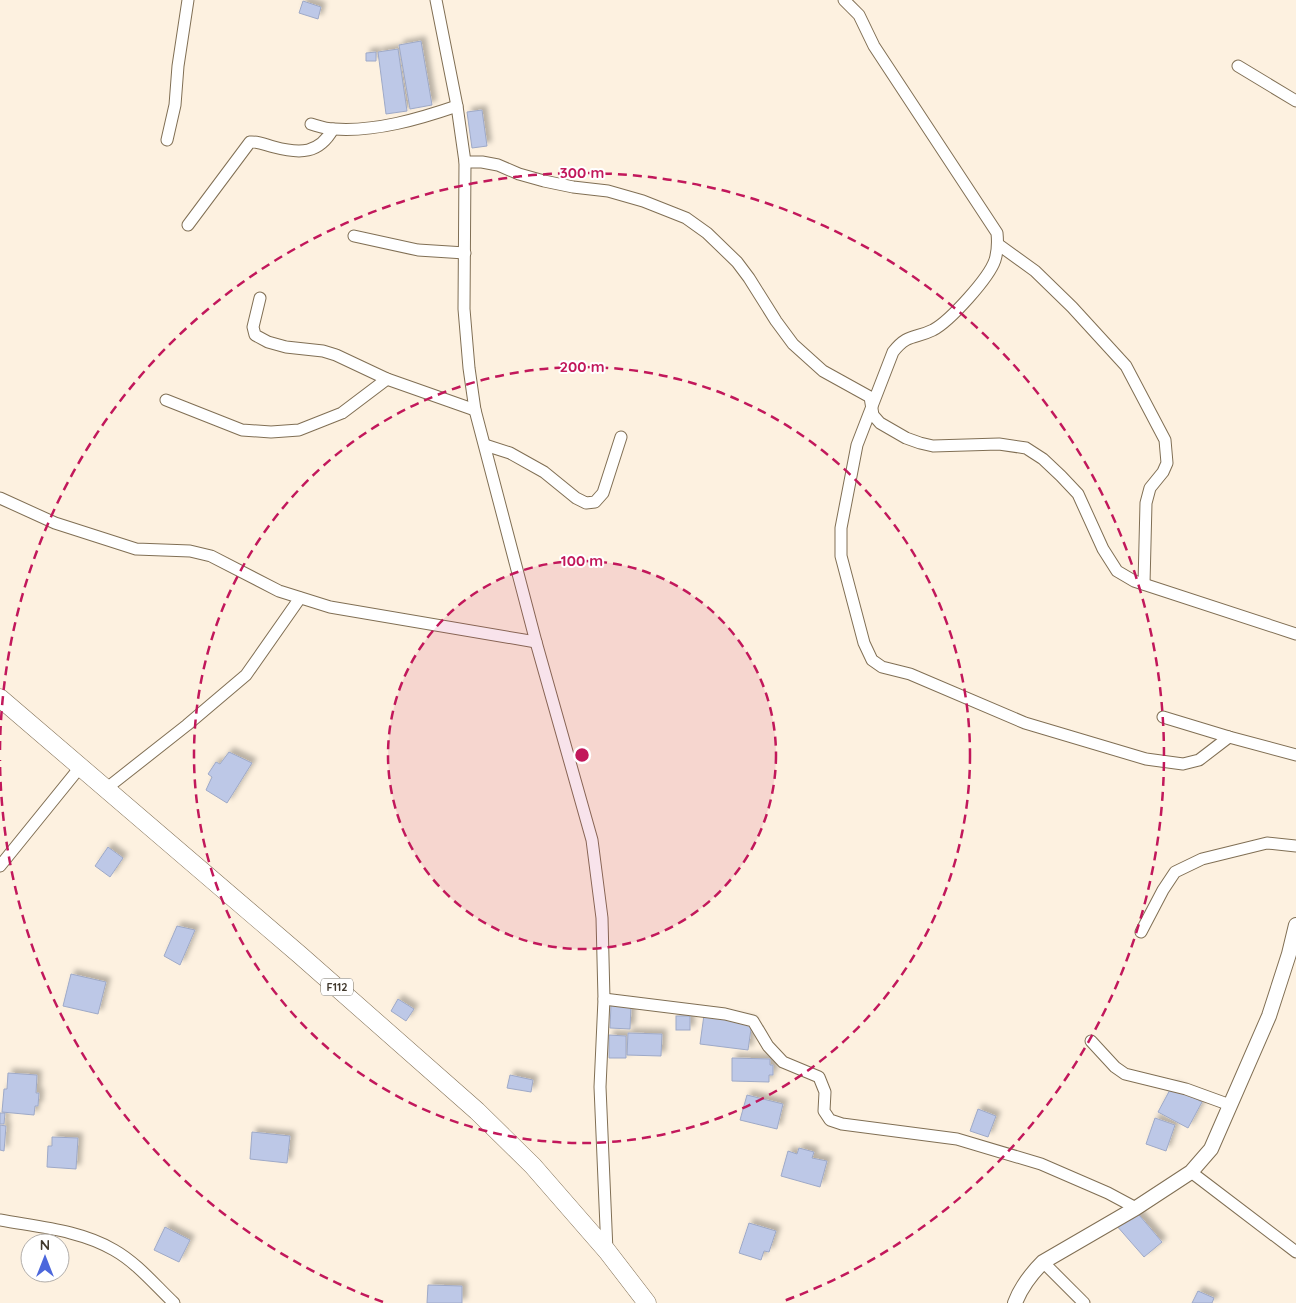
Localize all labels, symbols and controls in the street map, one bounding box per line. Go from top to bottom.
text: 300 m [560,163,604,182]
text: 200 m [560,357,605,376]
text: 100 m [561,551,603,570]
centre of rings [573,746,591,764]
road number: F112 [321,979,353,996]
north arrow [20,1233,70,1283]
text: N [40,1236,50,1254]

